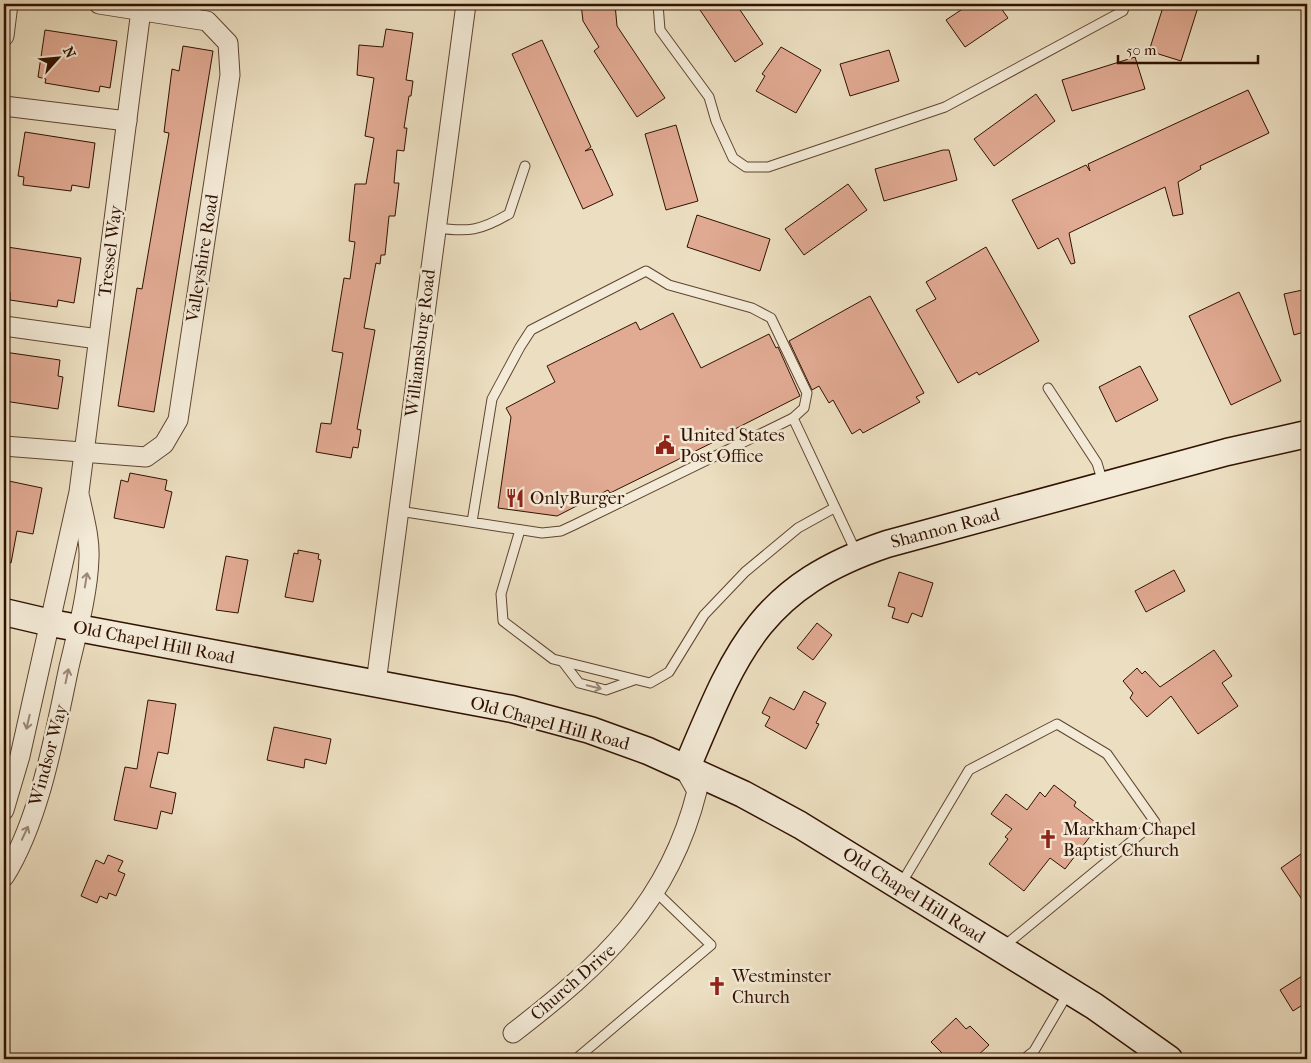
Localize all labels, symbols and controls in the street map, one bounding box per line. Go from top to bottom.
north arrow [32,32,82,82]
scale bar [1118,32,1258,64]
text: 50 m [1126,41,1157,59]
text: N [59,44,79,61]
street label: Valleyshire Road [182,192,223,325]
street label: Tressel Way [94,203,127,298]
street label: Williamsburg Road [401,268,440,419]
place label: United States Post Office [680,425,785,467]
public building icon: United States Post Office [654,434,676,456]
restaurant icon: OnlyBurger [504,487,526,509]
place label: OnlyBurger [530,488,625,509]
street label: Shannon Road [888,504,1002,553]
one-way arrow [81,572,91,588]
street label: Old Chapel Hill Road [71,617,237,669]
one-way arrow [63,669,72,685]
one-way arrow [586,683,602,692]
street label: Old Chapel Hill Road [468,692,632,755]
street label: Windsor Way [25,701,72,809]
one-way arrow [23,713,32,729]
place label: Markham Chapel Baptist Church [1063,819,1196,861]
one-way arrow [20,826,30,841]
church icon: Markham Chapel Baptist Church [1037,828,1059,850]
street label: Old Chapel Hill Road [839,843,989,948]
street label: Church Drive [527,940,620,1025]
place label: Westminster Church [731,966,831,1008]
church icon: Westminster Church [706,975,728,997]

